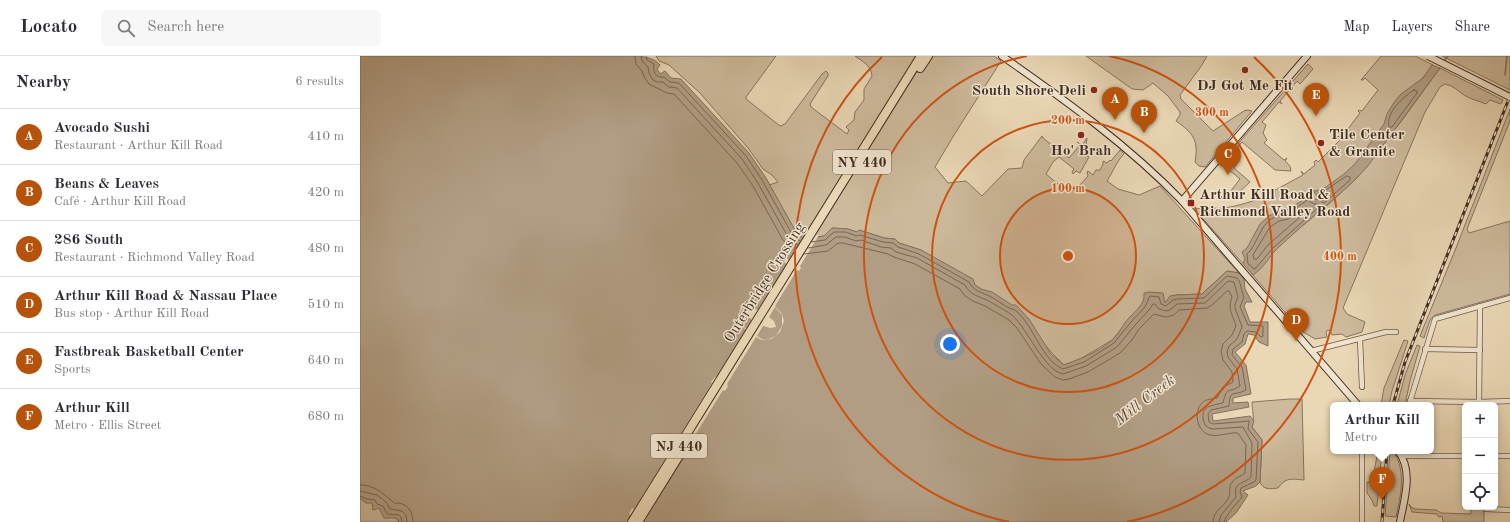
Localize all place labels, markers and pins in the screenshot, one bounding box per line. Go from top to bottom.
marker: DJ Got Me Fit [1240,65,1250,75]
place label: DJ Got Me Fit [1197,79,1294,94]
pin: E [1303,83,1329,116]
place label: South Shore Deli [972,84,1086,99]
marker: South Shore Deli [1089,85,1099,95]
pin: A [1102,87,1128,120]
pin: B [1131,100,1157,133]
place label: Tile Center & Granite [1329,128,1405,160]
marker: Ho' Brah [1076,130,1086,140]
marker: Tile Center & Granite [1316,138,1326,148]
pin: C [1215,142,1241,175]
place label: Ho' Brah [1051,144,1111,159]
place label: Arthur Kill Road & Richmond Valley Road [1199,188,1350,220]
marker: Arthur Kill Road & Richmond Valley Road [1186,198,1196,208]
centre of rings [1061,249,1075,263]
pin: D [1283,308,1309,341]
pin: F [1369,467,1395,500]

